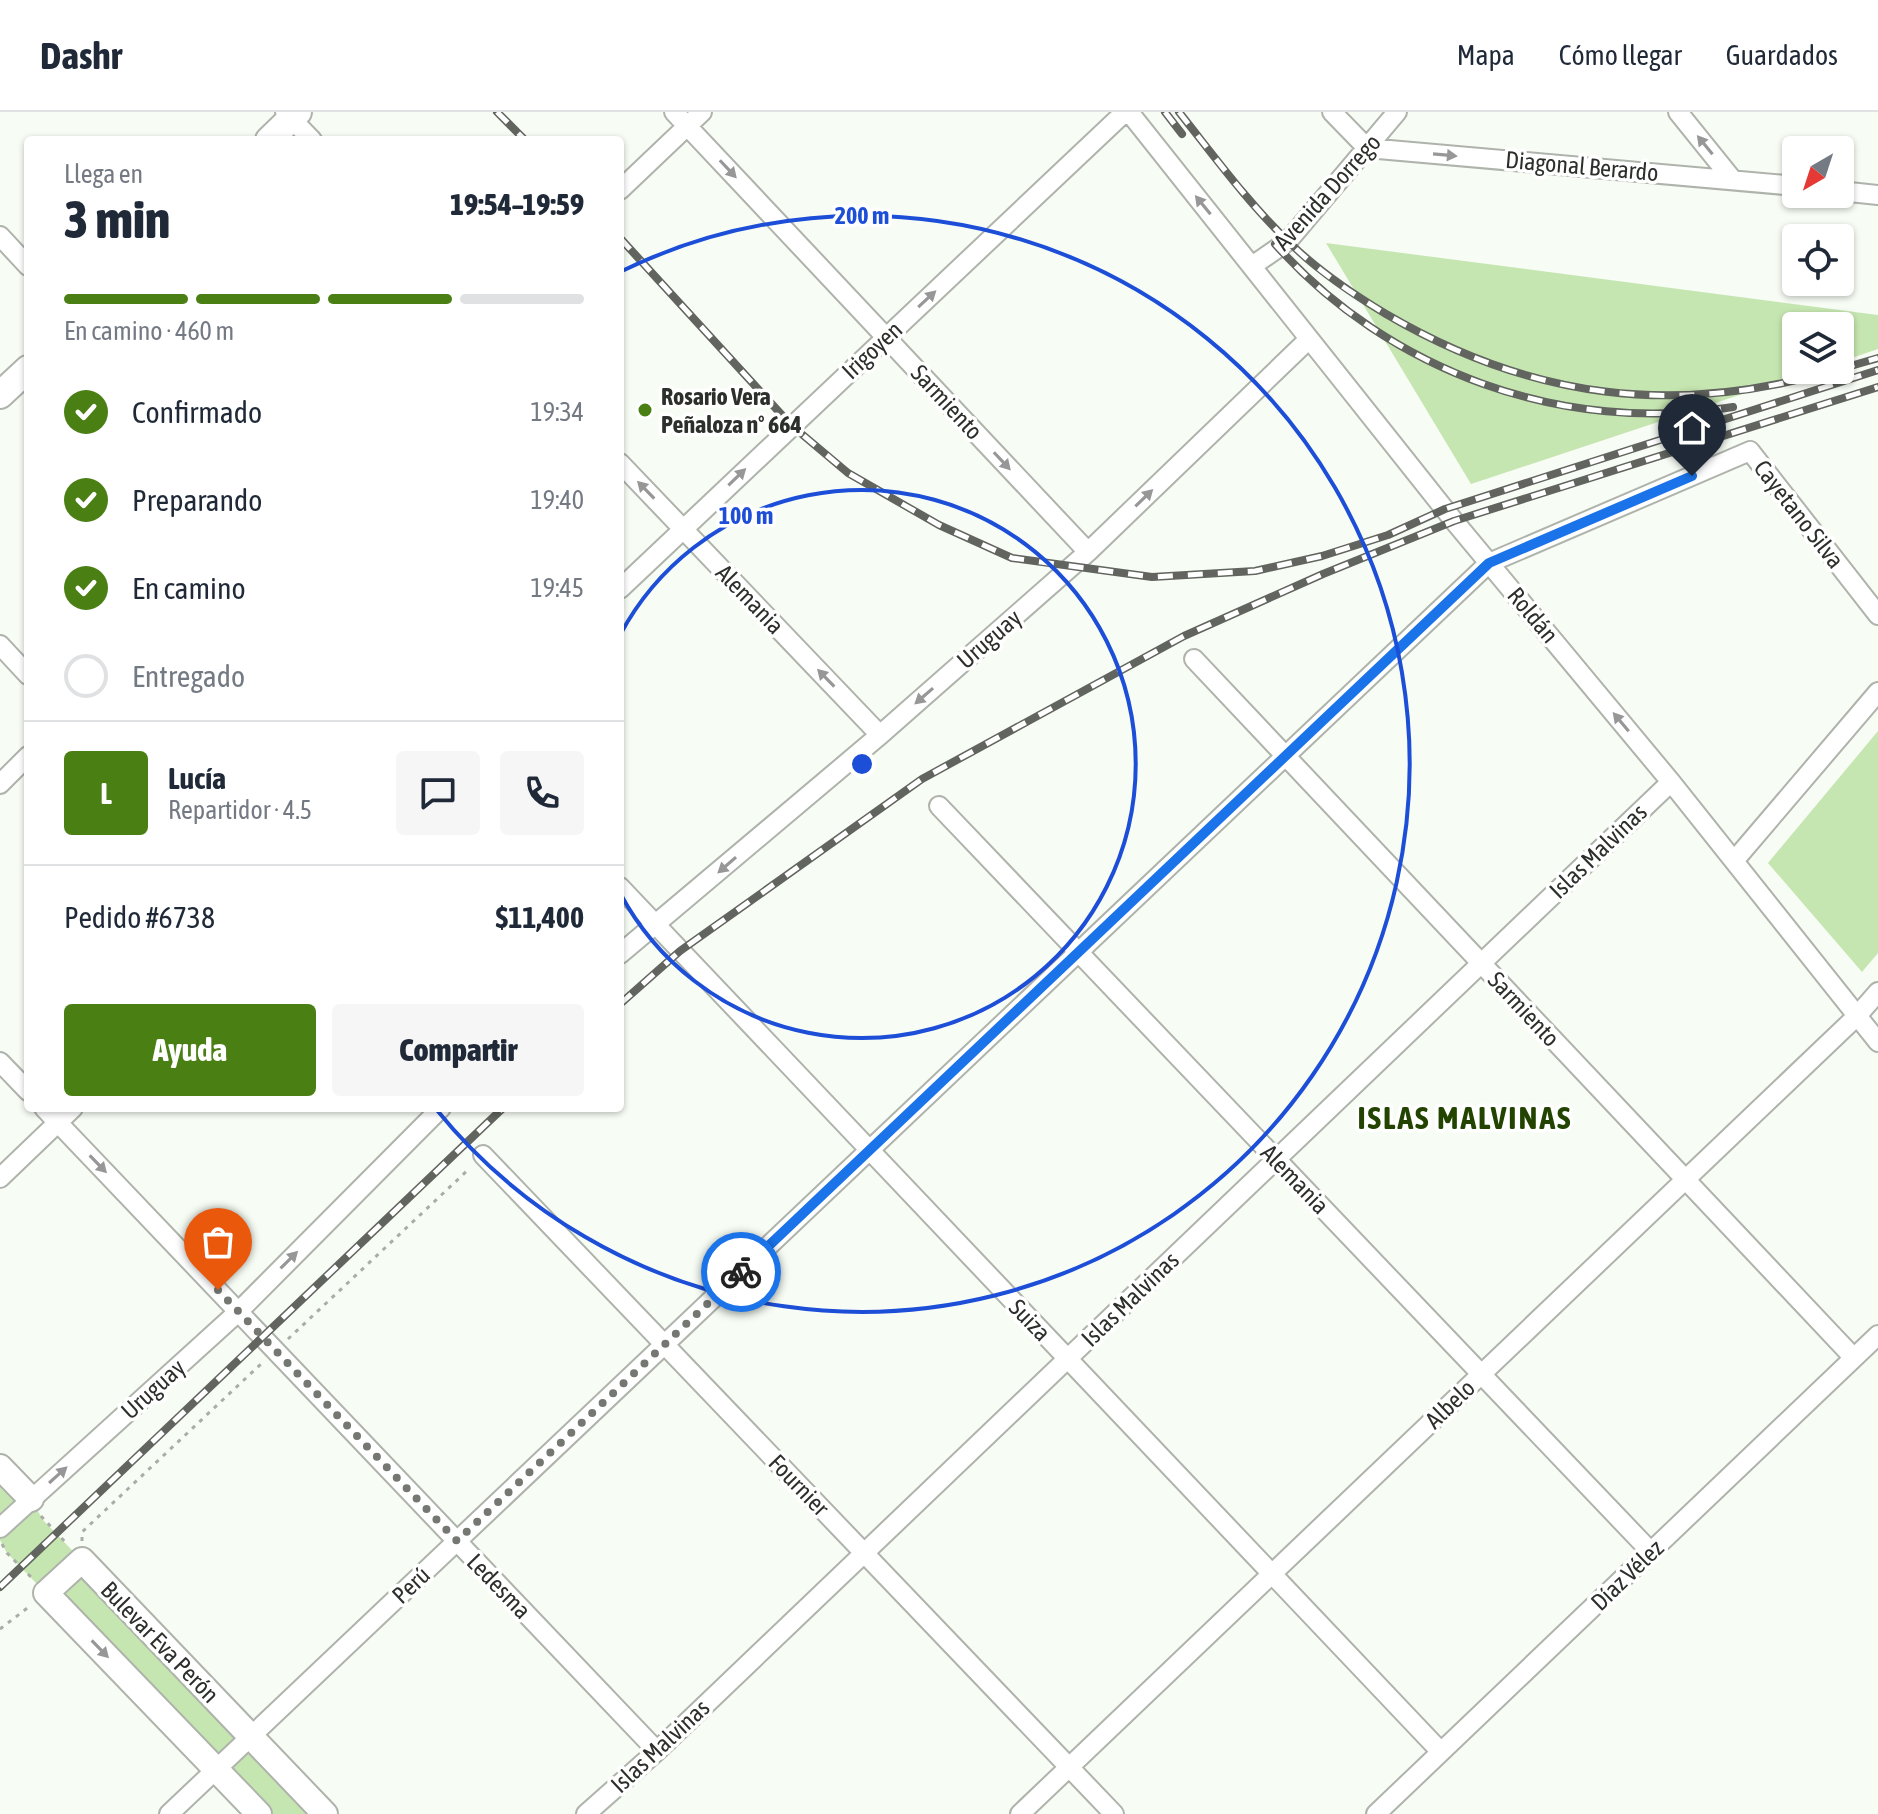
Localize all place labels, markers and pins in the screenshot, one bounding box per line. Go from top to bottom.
place label: Rosario Vera Peñaloza n° 664 [661,383,802,438]
pin [1658,394,1726,476]
marker: Rosario Vera Peñaloza n° 664 [636,401,654,419]
centre of rings [848,750,876,778]
pin [184,1208,252,1290]

